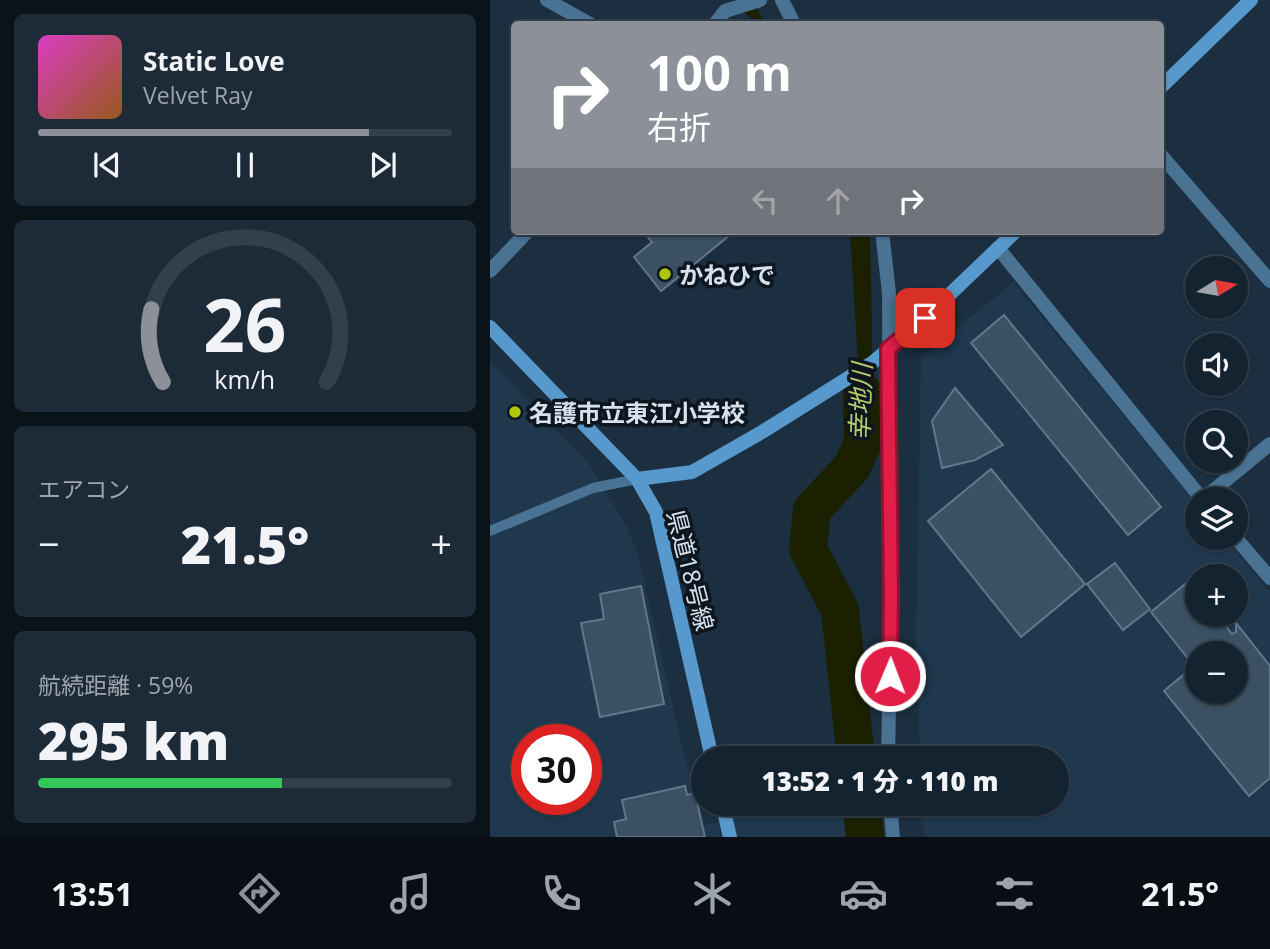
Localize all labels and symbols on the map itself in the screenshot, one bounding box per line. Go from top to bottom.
north arrow [1185,256,1248,318]
place label: かねひで [679,258,775,291]
marker: かねひで [657,266,673,282]
pin [895,288,955,348]
water label: 幸地川 [841,359,879,442]
place label: 名護市立東江小学校 [529,396,745,429]
marker: 名護市立東江小学校 [507,404,523,420]
street label: 県道18号線 [660,506,722,634]
position arrow [853,639,927,713]
speed limit sign: 30 [511,724,602,815]

